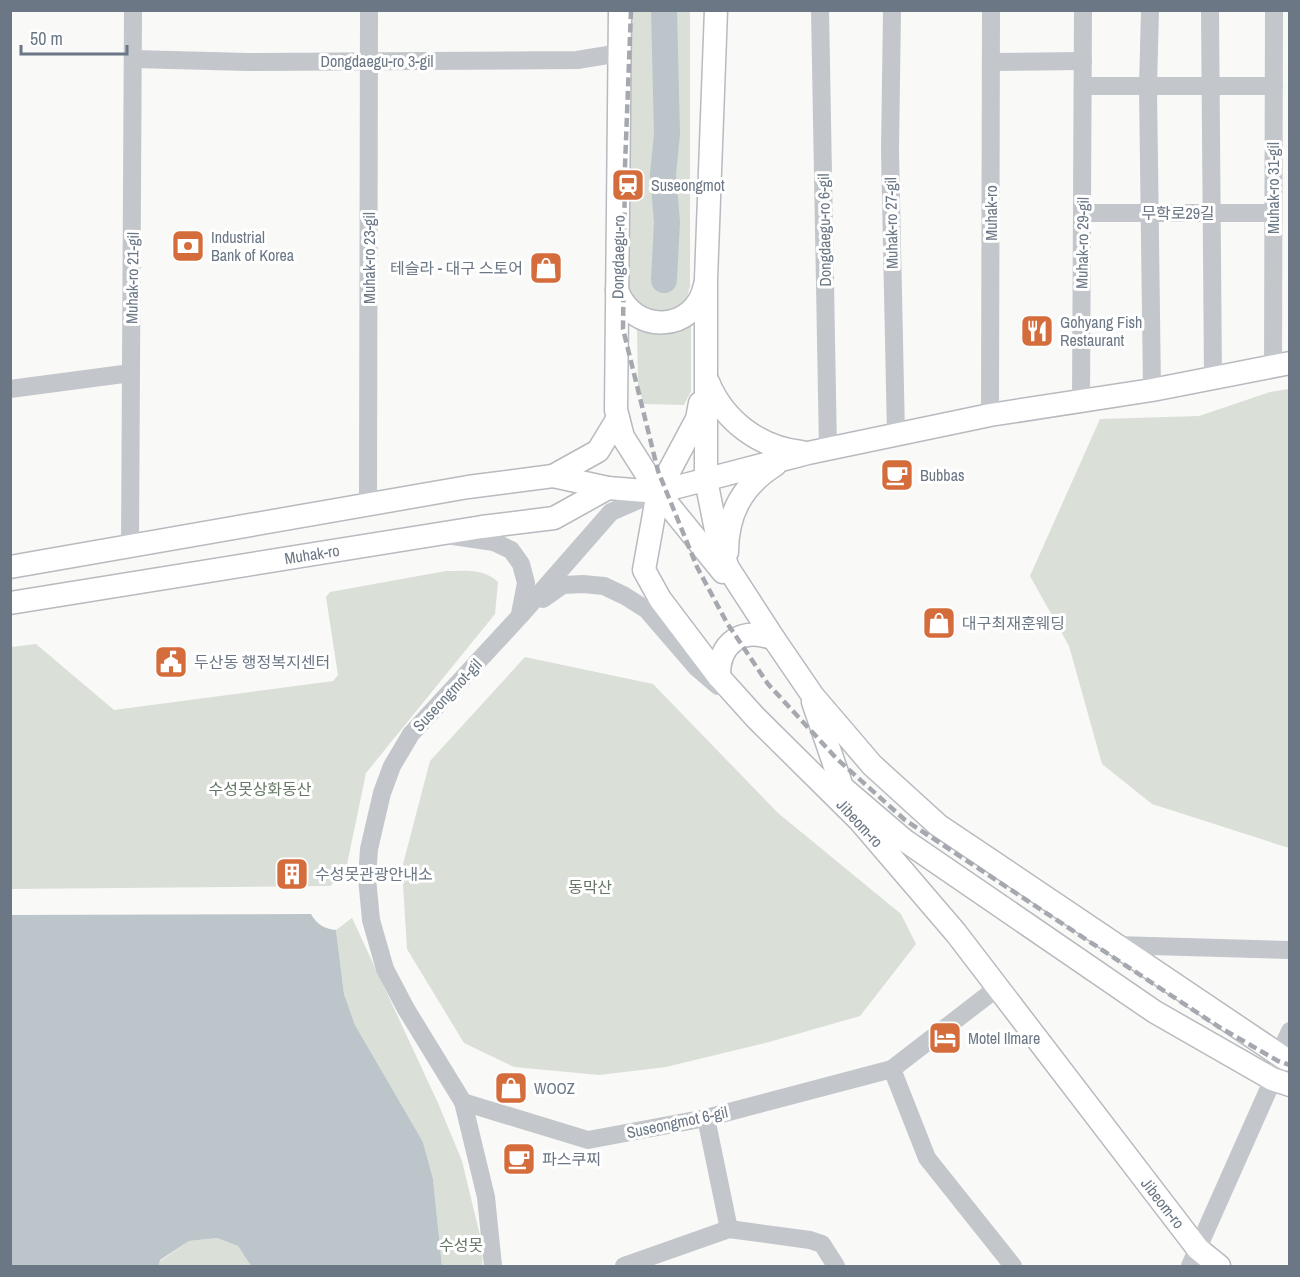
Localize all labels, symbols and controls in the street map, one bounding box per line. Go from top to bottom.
scale bar [21,18,128,56]
text: 50 m [30,26,63,51]
street label: Dongdaegu-ro 3-gil [320,50,434,72]
street label: Muhak-ro 31-gil [1262,142,1284,234]
station icon: Suseongmot [610,167,646,203]
street label: Dongdaegu-ro 6-gil [812,173,836,287]
place label: Suseongmot [651,174,725,196]
street label: Muhak-ro 27-gil [879,177,903,269]
street label: Muhak-ro [980,185,1002,241]
street label: Muhak-ro 29-gil [1070,197,1094,289]
street label: 무학로29길 [1141,202,1215,224]
street label: Muhak-ro 23-gil [358,212,380,304]
street label: Dongdaegu-ro [606,215,630,299]
place label: Industrial Bank of Korea [211,226,295,266]
bank icon: Industrial Bank of Korea [170,228,206,264]
street label: Muhak-ro 21-gil [120,232,144,324]
shop icon: 테슬라 - 대구 스토어 [528,250,564,286]
place label: 테슬라 - 대구 스토어 [390,257,523,279]
place label: Gohyang Fish Restaurant [1060,311,1142,351]
restaurant icon: Gohyang Fish Restaurant [1019,313,1055,349]
cafe icon: Bubbas [879,457,915,493]
place label: Bubbas [920,464,965,486]
street label: Muhak-ro [283,539,341,569]
shop icon: 대구최재훈웨딩 [921,605,957,641]
place label: 대구최재훈웨딩 [962,612,1065,634]
public building icon: 두산동 행정복지센터 [153,644,189,680]
place label: 두산동 행정복지센터 [194,651,330,673]
street label: Suseongmot-gil [408,654,486,736]
park label: 수성못상화동산 [208,778,312,800]
street label: Jibeom-ro [832,794,888,852]
building icon: 수성못관광안내소 [274,856,310,892]
place label: 수성못관광안내소 [315,863,433,885]
park label: 동막산 [568,876,612,898]
hotel icon: Motel Ilmare [927,1020,963,1056]
place label: Motel Ilmare [968,1027,1040,1049]
shop icon: WOOZ [493,1070,529,1106]
place label: WOOZ [534,1077,575,1099]
street label: Suseongmot 6-gil [624,1101,730,1143]
cafe icon: 파스쿠찌 [501,1141,537,1177]
place label: 파스쿠찌 [542,1148,601,1170]
street label: Jibeom-ro [1136,1173,1190,1233]
park label: 수성못 [439,1234,483,1256]

